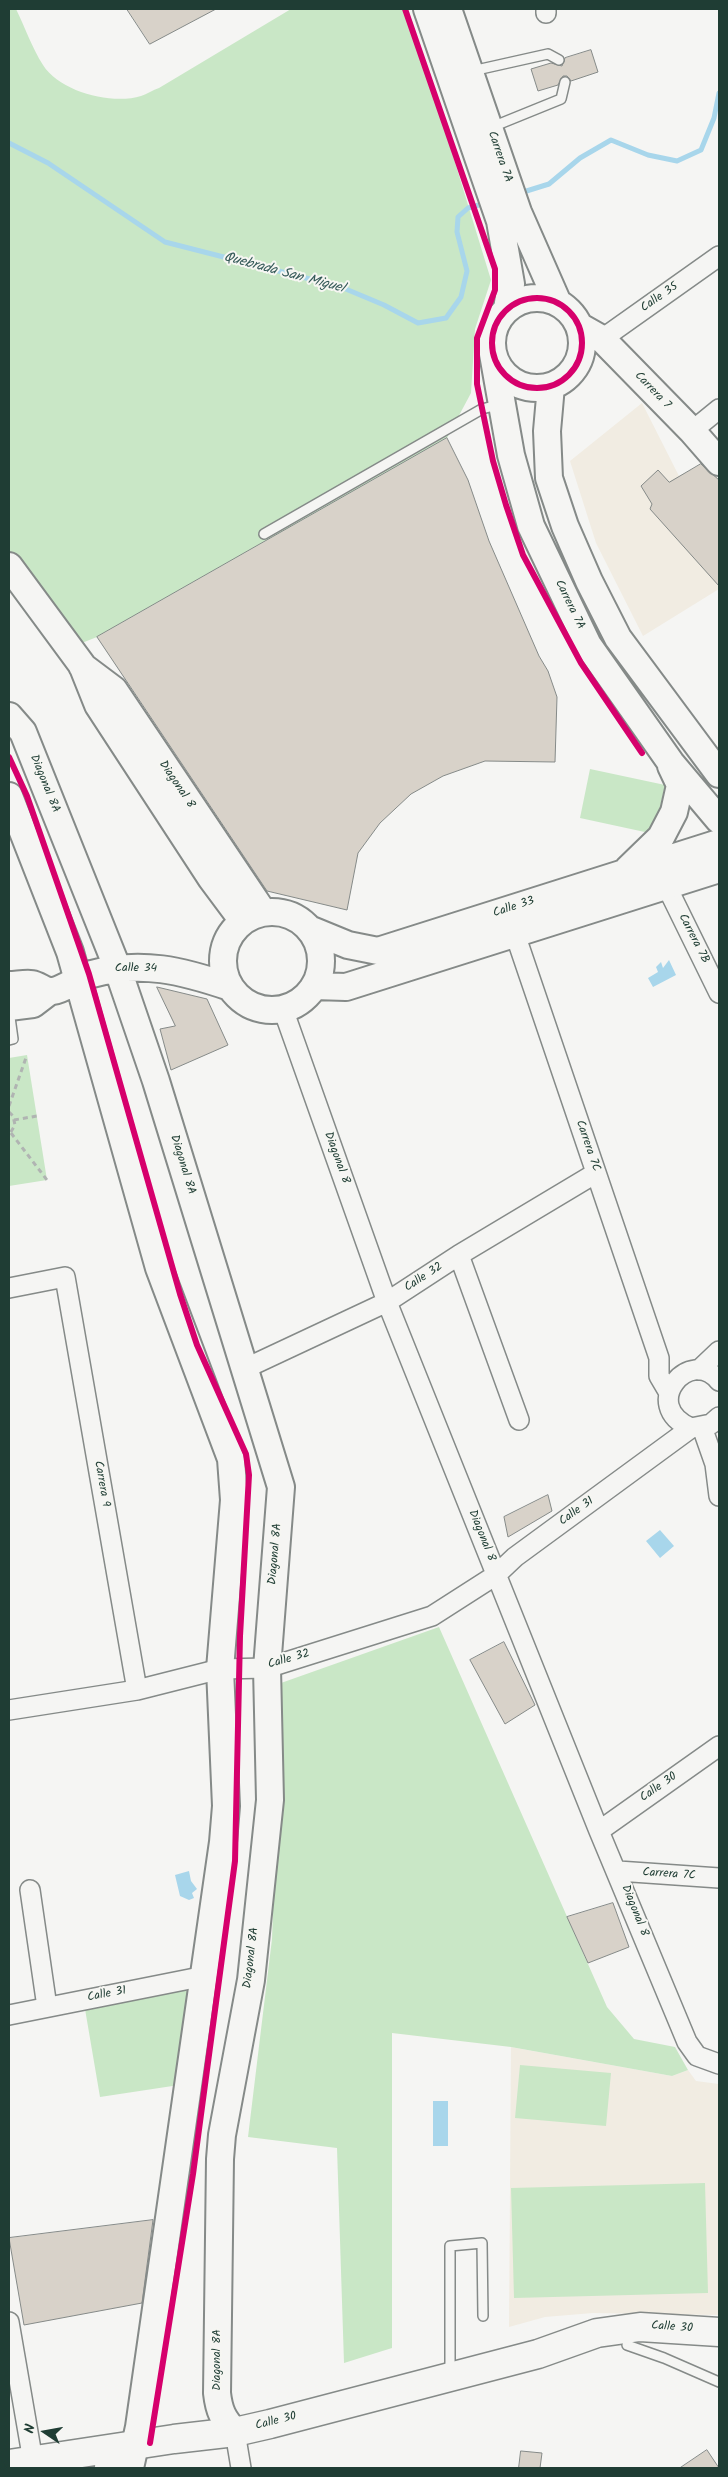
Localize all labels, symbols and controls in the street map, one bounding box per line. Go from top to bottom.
street label: Carrera 7A [483,129,515,185]
water label: Quebrada San Miguel [222,250,346,298]
street label: Calle 35 [639,280,681,316]
street label: Carrera 7 [631,369,673,413]
street label: Carrera 7A [551,578,587,632]
street label: Diagonal 8A [26,753,62,815]
street label: Diagonal 8 [155,758,197,812]
street label: Calle 33 [492,895,536,921]
street label: Carrera 7B [674,912,712,966]
street label: Calle 34 [115,962,157,976]
street label: Carrera 7C [572,1118,602,1174]
street label: Diagonal 8 [320,1130,352,1186]
street label: Diagonal 8A [166,1133,198,1197]
street label: Calle 32 [402,1260,446,1296]
street label: Carrera 9 [90,1460,112,1508]
street label: Calle 31 [557,1495,597,1529]
street label: Diagonal 8 [464,1508,498,1564]
street label: Diagonal 8A [266,1523,286,1585]
street label: Calle 32 [266,1647,312,1673]
street label: Calle 30 [638,1770,680,1806]
street label: Carrera 7C [642,1866,696,1884]
street label: Diagonal 8 [617,1883,651,1939]
street label: Diagonal 8A [241,1927,263,1989]
street label: Calle 31 [86,1984,128,2006]
street label: Calle 30 [651,2319,693,2337]
street label: Diagonal 8A [211,2329,225,2391]
north arrow [20,2407,70,2457]
street label: Calle 30 [254,2410,298,2434]
text: N [19,2422,42,2435]

